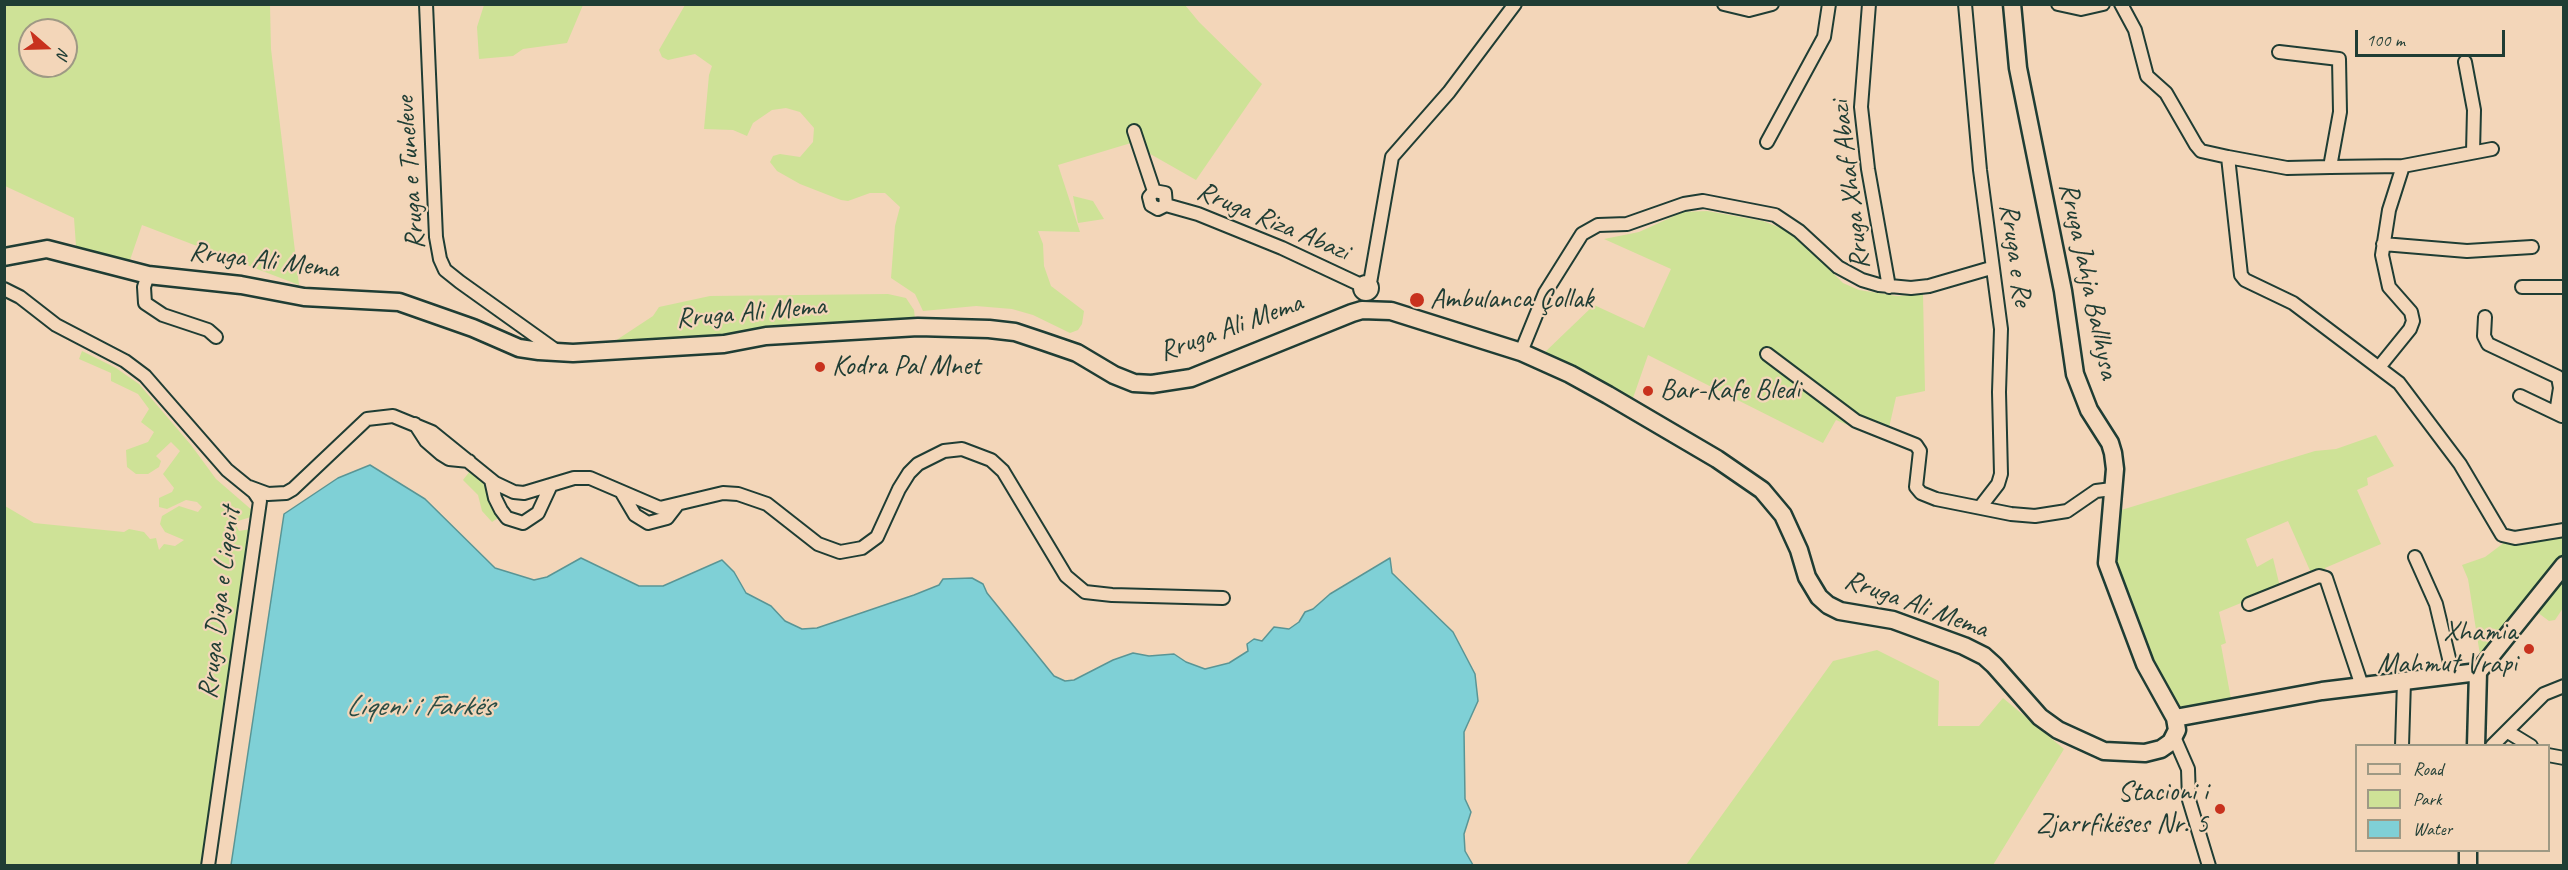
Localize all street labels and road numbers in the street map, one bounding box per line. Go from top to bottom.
street label: Rruga e Tuneleve [389,95,433,251]
street label: Rruga Xhaf Abazi [1824,98,1878,272]
street label: Rruga Riza Abazi [1192,175,1354,269]
street label: Rruga Jahja Ballhysa [2051,180,2125,382]
street label: Rruga e Re [1991,202,2039,308]
street label: Rruga Ali Mema [187,235,341,287]
street label: Rruga Ali Mema [1155,287,1307,369]
street label: Rruga Ali Mema [675,290,827,336]
street label: Rruga Diga e Liqenit [192,505,248,701]
street label: Rruga Ali Mema [1840,564,1992,646]

